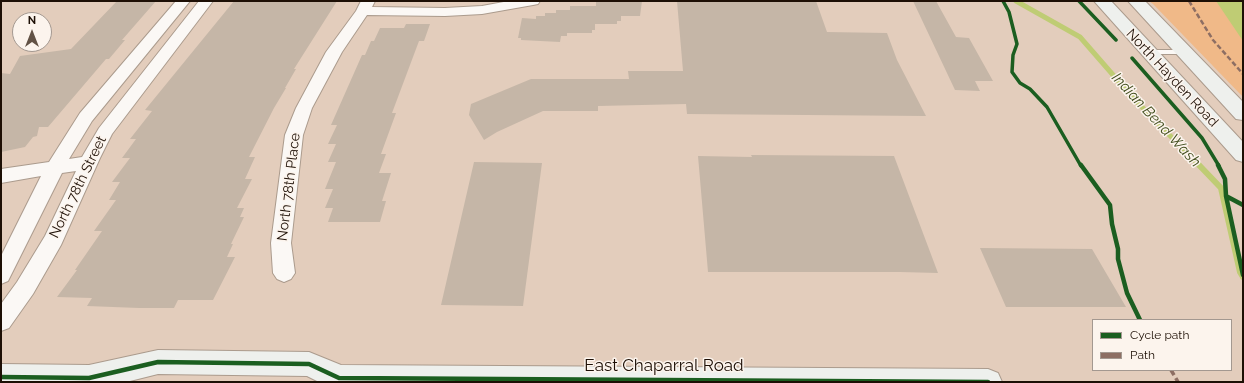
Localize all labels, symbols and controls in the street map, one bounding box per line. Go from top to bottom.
north arrow [12,12,52,52]
text: N [28,14,36,27]
street label: North Hayden Road [1122,26,1222,130]
water label: Indian Bend Wash [1108,69,1204,171]
street label: North 78th Place [274,132,304,242]
street label: North 78th Street [46,133,110,241]
legend [1092,319,1232,371]
text: Cycle path [1130,328,1189,342]
text: Path [1130,348,1155,362]
street label: East Chaparral Road [584,356,744,376]

